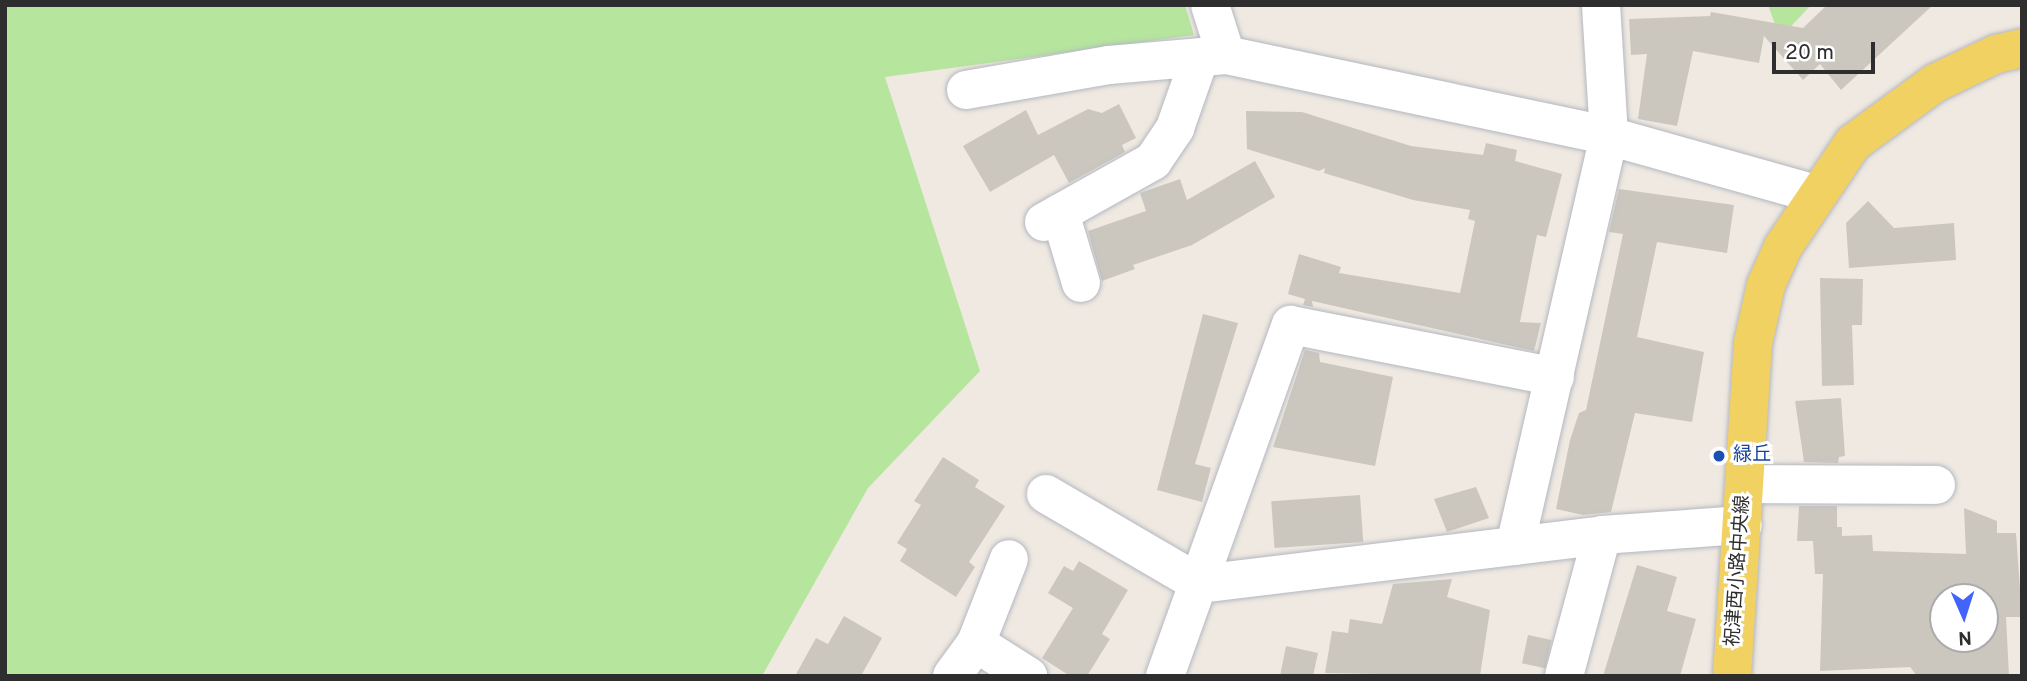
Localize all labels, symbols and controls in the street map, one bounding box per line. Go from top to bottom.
scale bar [1775,28,1878,72]
text: 20 m [1785,40,1834,67]
place label: 緑丘 [1733,445,1771,467]
marker: 緑丘 [1711,448,1727,464]
street label: 祝津西小路中央線 [1722,494,1756,648]
north arrow [1929,583,1999,653]
text: N [1958,625,1972,649]

